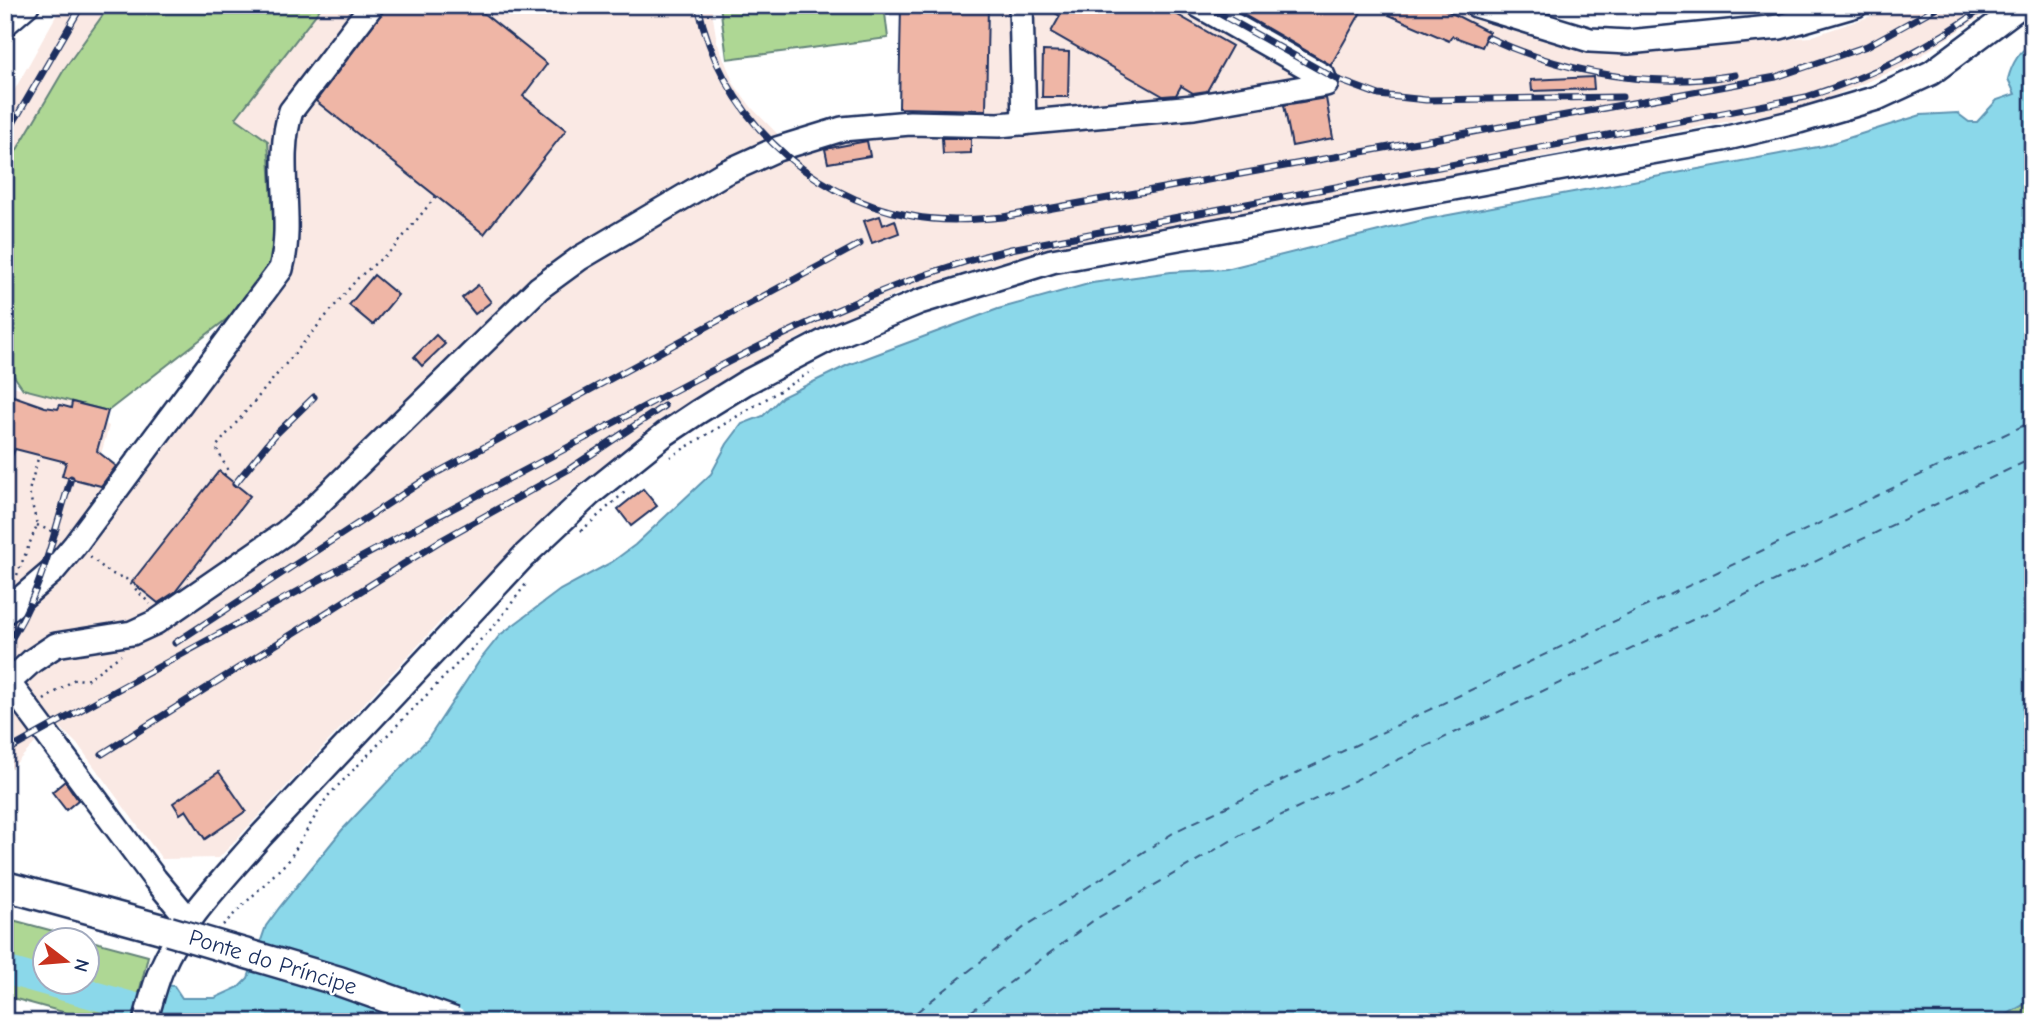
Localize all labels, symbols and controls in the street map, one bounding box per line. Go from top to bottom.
street label: Ponte do Príncipe [186,924,360,1000]
north arrow [32,926,102,996]
text: N [69,956,94,974]

